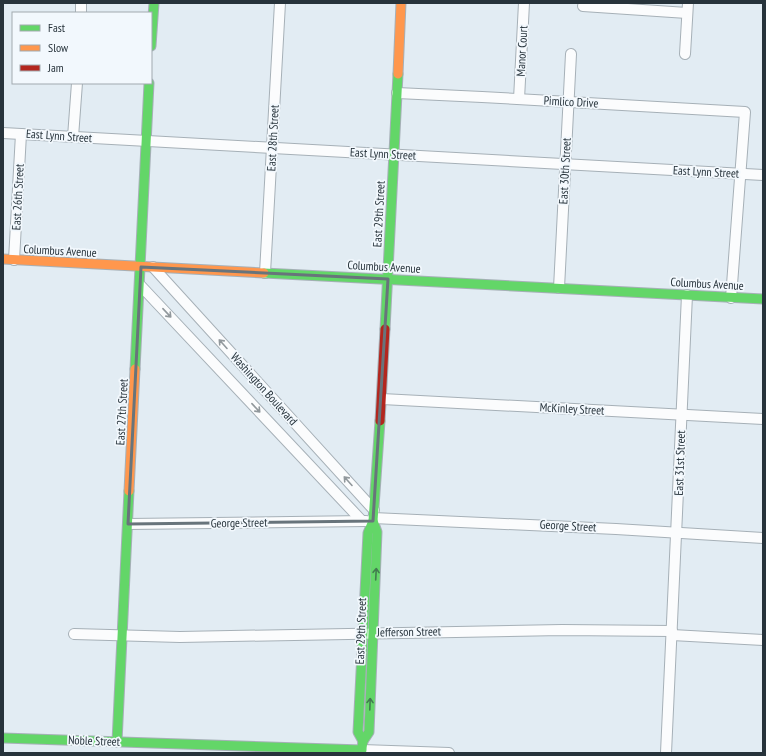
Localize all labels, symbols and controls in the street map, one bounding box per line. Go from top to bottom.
legend [12,12,152,84]
text: Fast [48,20,66,35]
street label: Manor Court [513,24,530,77]
text: Slow [48,40,69,55]
text: Jam [47,60,64,75]
street label: Pimlico Drive [543,93,599,110]
street label: East 28th Street [263,104,282,172]
street label: East Lynn Street [25,126,93,145]
street label: East 30th Street [555,137,574,205]
street label: East Lynn Street [350,144,417,163]
street label: East Lynn Street [673,162,740,181]
street label: East 26th Street [8,163,27,231]
street label: East 29th Street [369,180,388,248]
street label: Columbus Avenue [23,241,97,260]
street label: Columbus Avenue [347,257,421,276]
street label: Columbus Avenue [670,274,744,293]
one-way arrow [162,308,172,318]
one-way arrow [218,338,227,349]
street label: Washington Boulevard [228,349,301,428]
street label: East 27th Street [112,378,131,446]
street label: McKinley Street [539,399,605,418]
one-way arrow [251,403,261,413]
street label: East 31st Street [671,429,688,496]
one-way arrow [343,476,352,486]
street label: George Street [210,514,268,530]
street label: George Street [539,517,597,535]
one-way arrow [372,568,379,581]
street label: East 29th Street [352,597,369,665]
street label: Jefferson Street [376,623,442,640]
one-way arrow [366,698,374,711]
street label: Noble Street [68,732,121,749]

